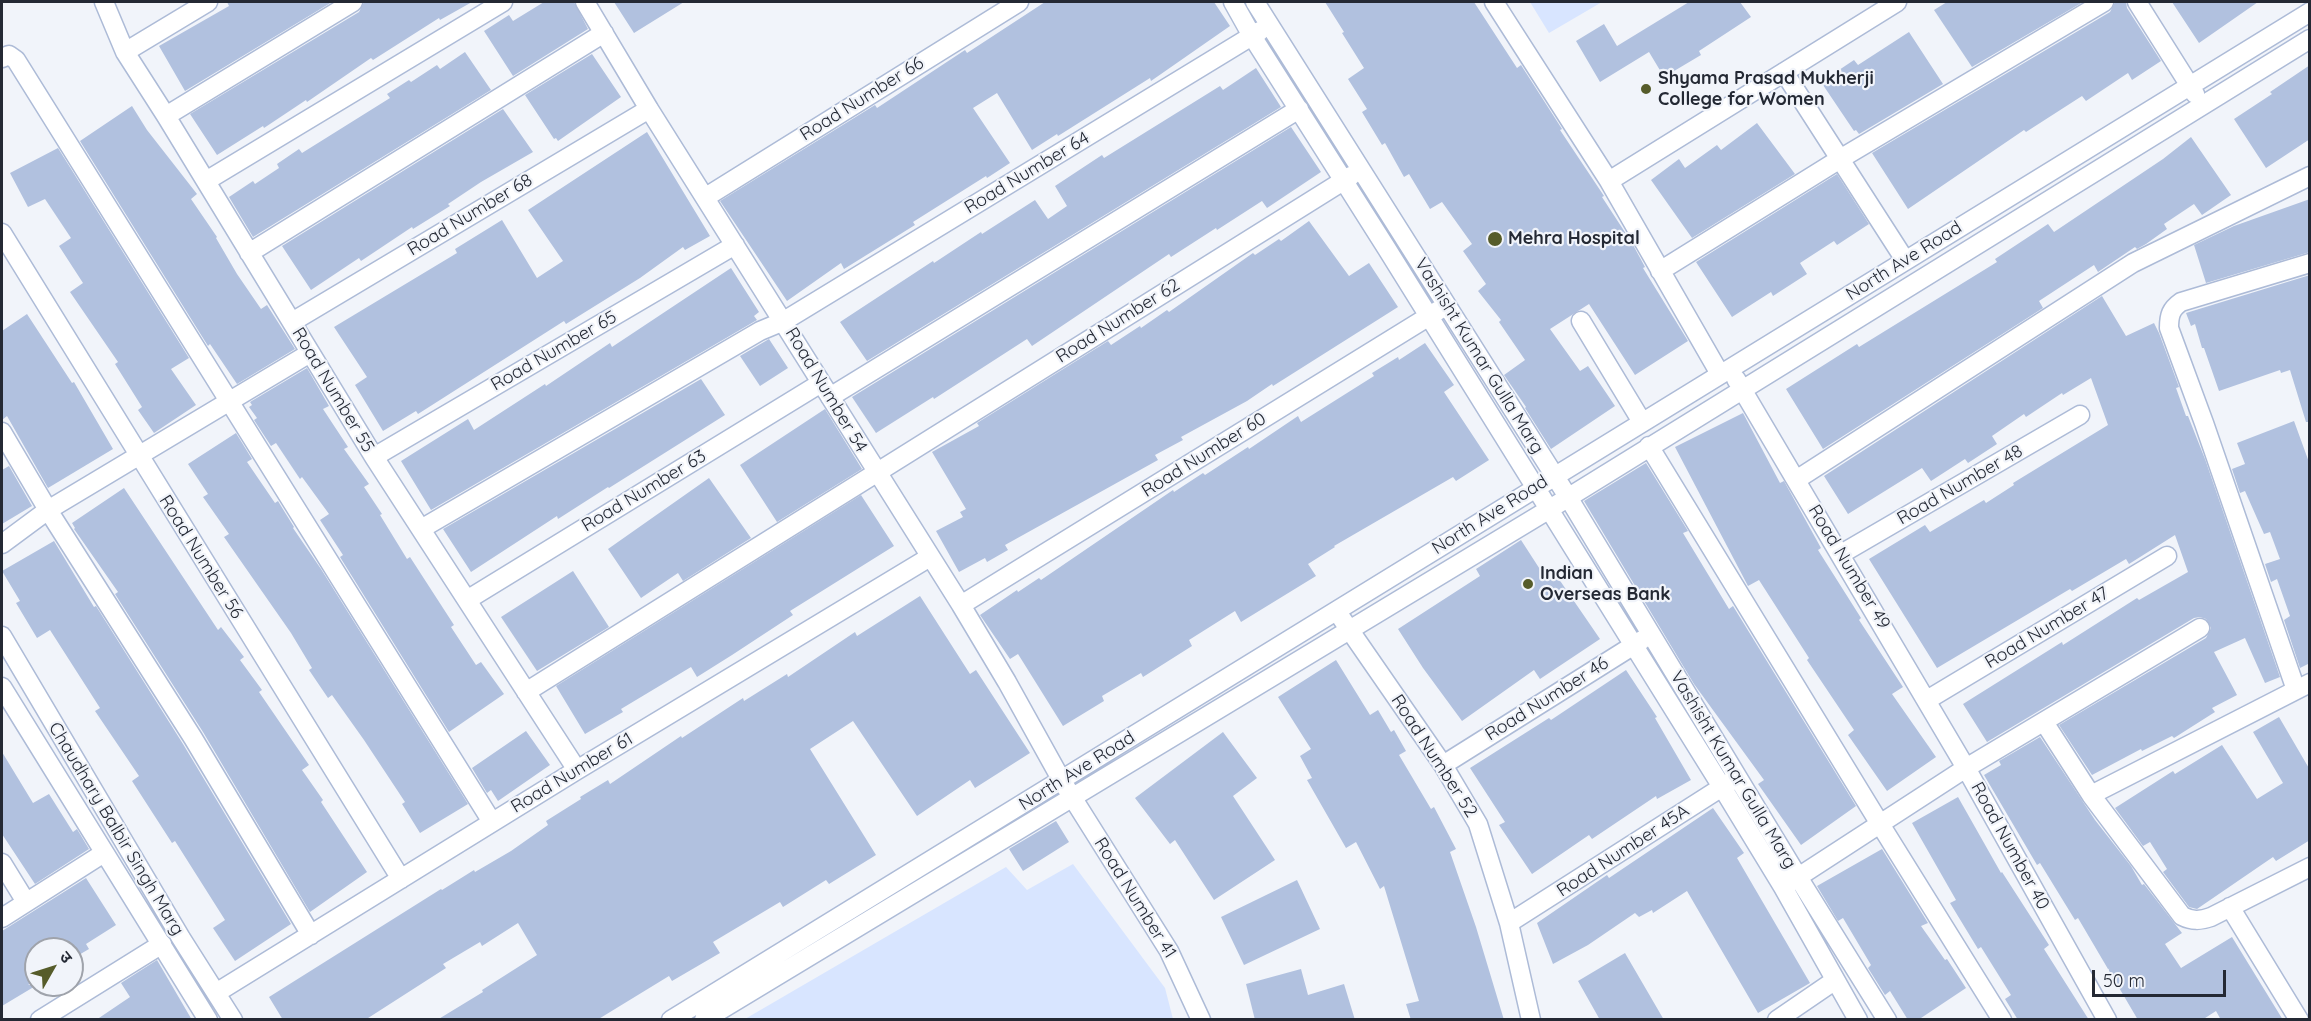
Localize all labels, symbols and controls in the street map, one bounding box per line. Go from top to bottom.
street label: Road Number 66 [796,52,928,146]
place label: Shyama Prasad Mukherji College for Women [1658,68,1874,110]
marker: Shyama Prasad Mukherji College for Women [1639,82,1653,96]
street label: Road Number 64 [961,127,1093,219]
street label: Road Number 68 [404,169,536,261]
street label: North Ave Road [1842,217,1966,305]
place label: Mehra Hospital [1508,228,1640,250]
marker: Mehra Hospital [1486,230,1504,248]
street label: Vashisht Kumar Gulla Marg [1410,254,1548,458]
street label: Road Number 62 [1052,274,1184,368]
street label: Road Number 65 [487,306,621,396]
street label: Road Number 55 [287,324,379,456]
street label: Road Number 54 [780,324,872,456]
street label: Road Number 60 [1138,408,1270,502]
street label: Road Number 48 [1893,440,2027,530]
street label: Road Number 63 [578,445,710,537]
street label: North Ave Road [1428,471,1552,559]
street label: Road Number 56 [154,491,248,623]
street label: Road Number 49 [1803,501,1895,633]
place label: Indian Overseas Bank [1540,563,1671,606]
marker: Indian Overseas Bank [1521,577,1535,591]
street label: Road Number 47 [1981,583,2113,673]
street label: Road Number 46 [1481,652,1613,746]
street label: Vashisht Kumar Gulla Marg [1665,667,1801,873]
street label: Road Number 52 [1386,691,1482,821]
street label: Chaudhary Balbir Singh Marg [44,718,188,940]
street label: North Ave Road [1015,727,1139,815]
street label: Road Number 61 [507,728,637,818]
street label: Road Number 40 [1966,778,2054,914]
street label: Road Number 45A [1553,800,1693,902]
street label: Road Number 41 [1089,834,1181,962]
north arrow [24,937,84,997]
text: उ [56,947,77,967]
scale bar [2095,958,2228,996]
text: 50 m [2103,969,2145,992]

